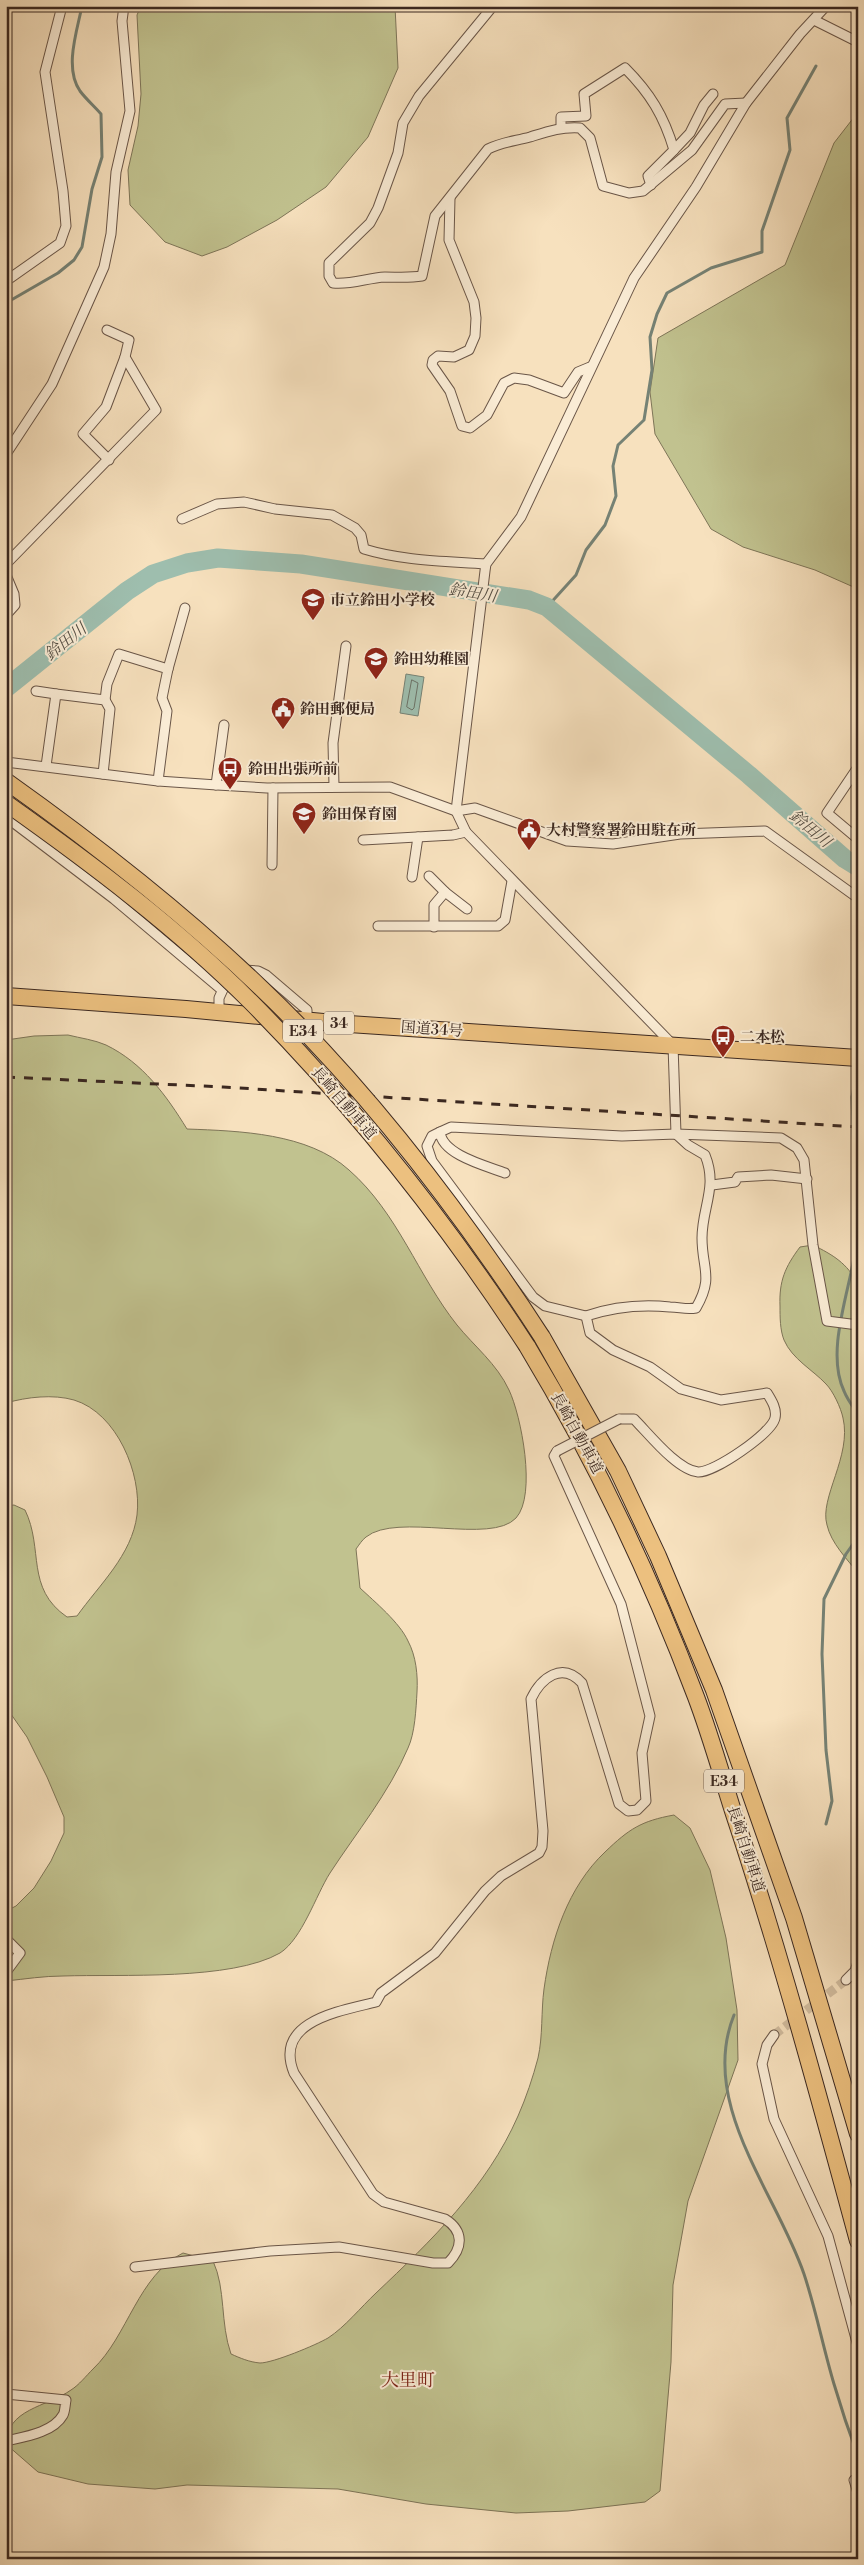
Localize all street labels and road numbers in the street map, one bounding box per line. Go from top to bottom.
road number: 34 [324,1011,354,1034]
street label: 国道34号 [400,1018,464,1041]
road number: E34 [283,1019,323,1042]
street label: 長崎自動車道 [307,1063,380,1144]
street label: 長崎自動車道 [546,1389,607,1477]
road number: E34 [704,1770,744,1792]
street label: 長崎自動車道 [723,1803,768,1895]

